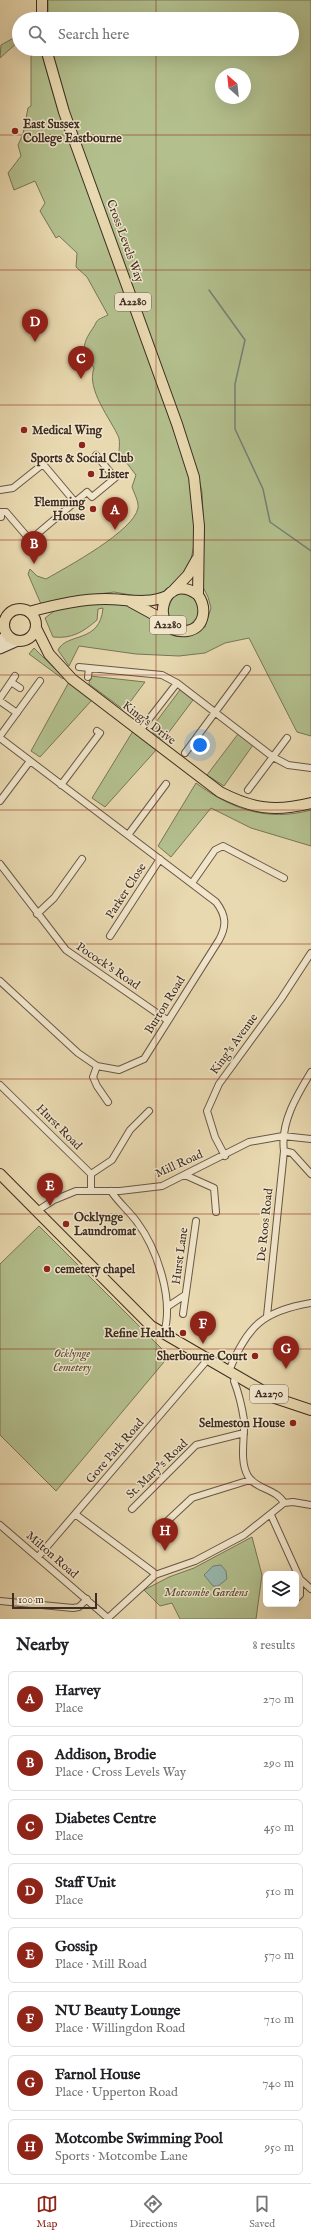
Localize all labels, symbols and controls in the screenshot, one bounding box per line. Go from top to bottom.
search box [12,12,299,56]
icon: search [26,23,48,45]
text: Search here [58,25,129,44]
north arrow [215,68,251,104]
place label: East Sussex College Eastbourne [23,117,122,147]
marker: East Sussex College Eastbourne [10,126,20,136]
street label: Cross Levels Way [103,197,147,285]
road number: A2280 [115,293,151,311]
pin: D [22,309,48,342]
pin: C [68,346,94,379]
place label: Medical Wing [32,423,103,439]
marker: Medical Wing [19,425,29,435]
marker: Sports & Social Club [77,440,87,450]
place label: Sports & Social Club [31,451,134,467]
place label: Lister [98,467,130,482]
marker: Lister [86,469,96,479]
place label: Flemming House [34,495,85,524]
pin: A [102,497,128,530]
marker: Flemming House [88,504,98,514]
pin: B [21,531,47,564]
road number: A2280 [150,616,186,634]
street label: King's Drive [119,698,179,748]
your location [190,735,210,755]
street label: Parker Close [102,860,150,922]
street label: Pocock's Road [73,939,143,993]
street label: Burton Road [141,973,189,1037]
street label: King's Avenue [207,1010,261,1077]
street label: Hurst Road [33,1101,86,1154]
street label: Mill Road [153,1147,206,1181]
pin: E [37,1173,63,1206]
street label: De Roos Road [254,1187,276,1262]
place label: Ocklynge Laundromat [73,1210,137,1239]
marker: Ocklynge Laundromat [61,1219,71,1229]
street label: Hurst Lane [169,1226,191,1285]
place label: cemetery chapel [55,1262,136,1278]
marker: cemetery chapel [42,1264,52,1274]
pin: F [190,1311,216,1344]
place label: Refine Health [104,1326,176,1341]
marker: Refine Health [178,1328,188,1338]
pin: G [273,1336,299,1369]
park label: Ocklynge Cemetery [53,1346,92,1375]
place label: Sherbourne Court [157,1349,248,1364]
marker: Sherbourne Court [250,1351,260,1361]
road number: A2270 [250,1385,288,1403]
street label: Gore Park Road [83,1415,148,1487]
place label: Selmeston House [199,1416,285,1431]
marker: Selmeston House [288,1418,298,1428]
street label: St. Mary's Road [123,1436,191,1502]
pin: H [152,1518,178,1551]
street label: Milton Road [23,1528,82,1582]
map controls [263,1571,299,1607]
button: layers [263,1571,299,1607]
park label: Motcombe Gardens [164,1585,248,1600]
scale bar [12,1591,97,1610]
text: 100 m [18,1593,44,1607]
text: Nearby [16,1635,69,1656]
text: 8 results [252,1637,295,1654]
text: Harvey [55,1681,101,1700]
text: A [26,1691,34,1708]
text: 270 m [263,1691,294,1708]
text: Place [55,1700,83,1717]
text: Addison, Brodie [55,1745,156,1764]
text: B [26,1755,34,1772]
text: 290 m [263,1755,294,1772]
text: Place · Cross Levels Way [55,1764,186,1781]
text: Diabetes Centre [55,1809,156,1828]
text: C [25,1819,35,1836]
text: 450 m [264,1819,294,1836]
text: Place [55,1828,83,1845]
text: Staff Unit [55,1873,116,1892]
text: D [25,1883,35,1900]
text: 510 m [265,1883,294,1900]
text: Place [55,1892,83,1909]
text: Gossip [55,1937,98,1956]
text: E [25,1947,35,1964]
text: 570 m [264,1947,294,1964]
text: Place · Mill Road [55,1956,147,1973]
text: NU Beauty Lounge [55,2001,180,2020]
text: F [26,2011,34,2028]
text: 710 m [264,2011,294,2028]
text: Place · Willingdon Road [55,2020,185,2037]
text: Farnol House [55,2065,140,2084]
text: G [25,2075,35,2092]
text: 740 m [262,2075,294,2092]
text: Place · Upperton Road [55,2084,178,2101]
text: Motcombe Swimming Pool [55,2129,223,2148]
text: H [24,2139,36,2156]
text: 950 m [264,2139,294,2156]
text: Sports · Motcombe Lane [55,2148,188,2165]
tab: Map [36,2193,58,2231]
tab: Directions [130,2193,177,2231]
tab: Saved [249,2193,275,2231]

